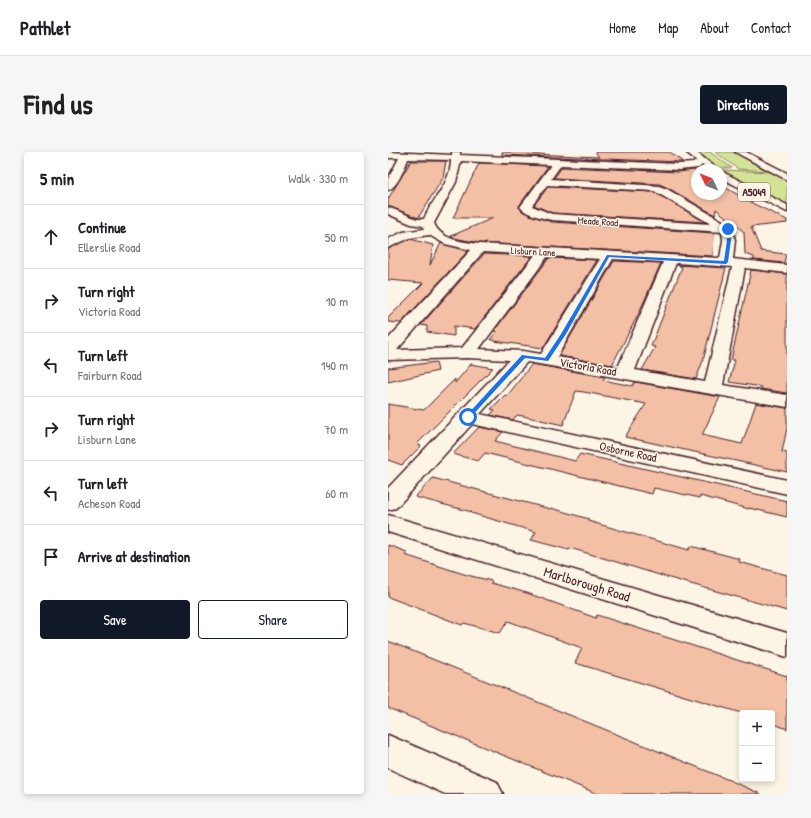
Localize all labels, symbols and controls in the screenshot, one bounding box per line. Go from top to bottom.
text: Pathlet [20,15,70,41]
text: Home [609,18,636,37]
text: Map [658,18,678,37]
text: About [700,18,729,37]
text: Contact [751,18,791,37]
text: Find us [24,85,93,123]
button: Directions [700,85,787,124]
north arrow [691,164,727,200]
text: 5 min [40,167,74,190]
text: Walk · 330 m [288,169,348,187]
road number: A5049 [738,183,770,201]
street label: Meade Road [577,214,619,229]
text: Continue [78,217,126,238]
route end [719,220,737,238]
icon: ahead [40,226,62,248]
text: 50 m [325,228,348,246]
text: Ellerslie Road [78,238,140,256]
street label: Lisburn Lane [510,244,556,259]
text: Turn right [78,281,134,302]
icon: right [40,290,62,312]
text: 10 m [326,292,348,310]
text: Victoria Road [78,302,140,320]
text: Turn left [78,345,128,366]
street label: Victoria Road [558,353,618,380]
icon: left [40,354,62,376]
text: 140 m [321,356,348,374]
text: Fairburn Road [78,366,142,384]
route start [459,408,477,426]
text: Turn right [78,409,134,430]
icon: right [40,418,62,440]
text: 70 m [324,420,348,438]
text: Lisburn Lane [78,430,136,448]
street label: Osborne Road [598,437,659,466]
text: Turn left [78,473,128,494]
icon: left [40,482,62,504]
text: 60 m [325,484,348,502]
text: Acheson Road [78,494,140,512]
icon: arrive [40,546,62,568]
text: Arrive at destination [78,546,190,567]
street label: Marlborough Road [541,561,633,607]
button: Save [40,600,190,639]
button: Share [198,600,348,639]
map controls [739,710,775,782]
button: + [739,710,775,746]
button: − [739,746,775,782]

